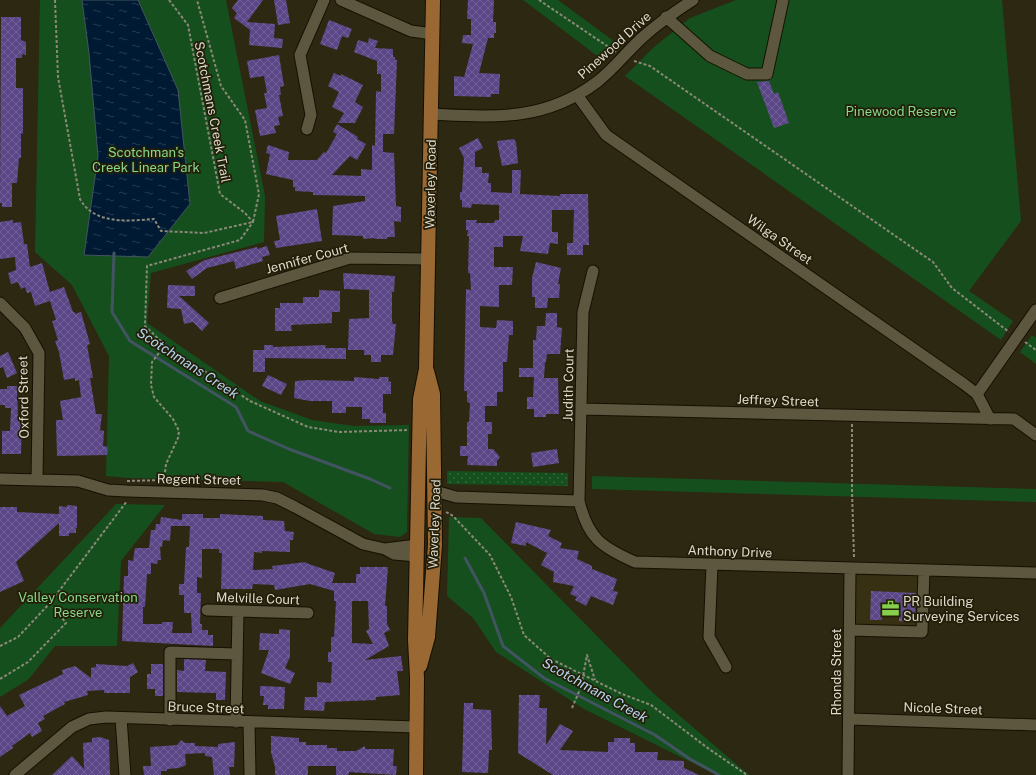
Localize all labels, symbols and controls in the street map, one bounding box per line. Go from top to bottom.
street label: Pinewood Drive [575,9,654,82]
street label: Scotchmans Creek Trail [191,40,234,184]
park label: Pinewood Reserve [846,104,956,119]
street label: Waverley Road [422,139,439,229]
park label: Scotchman's Creek Linear Park [92,145,200,175]
street label: Wilga Street [744,211,815,267]
street label: Jennifer Court [264,240,350,277]
water label: Scotchmans Creek [134,324,242,402]
street label: Judith Court [560,348,577,422]
street label: Oxford Street [15,355,32,439]
street label: Jeffrey Street [737,392,819,409]
street label: Regent Street [157,471,241,488]
street label: Waverley Road [425,479,444,569]
street label: Anthony Drive [687,543,773,560]
park label: Valley Conservation Reserve [18,590,138,620]
street label: Melville Court [216,590,300,607]
place label: PR Building Surveying Services [903,594,1019,624]
office icon: PR Building Surveying Services [880,598,900,618]
street label: Rhonda Street [829,628,844,716]
water label: Scotchmans Creek [539,654,651,726]
street label: Bruce Street [167,699,245,716]
street label: Nicole Street [903,700,983,717]

